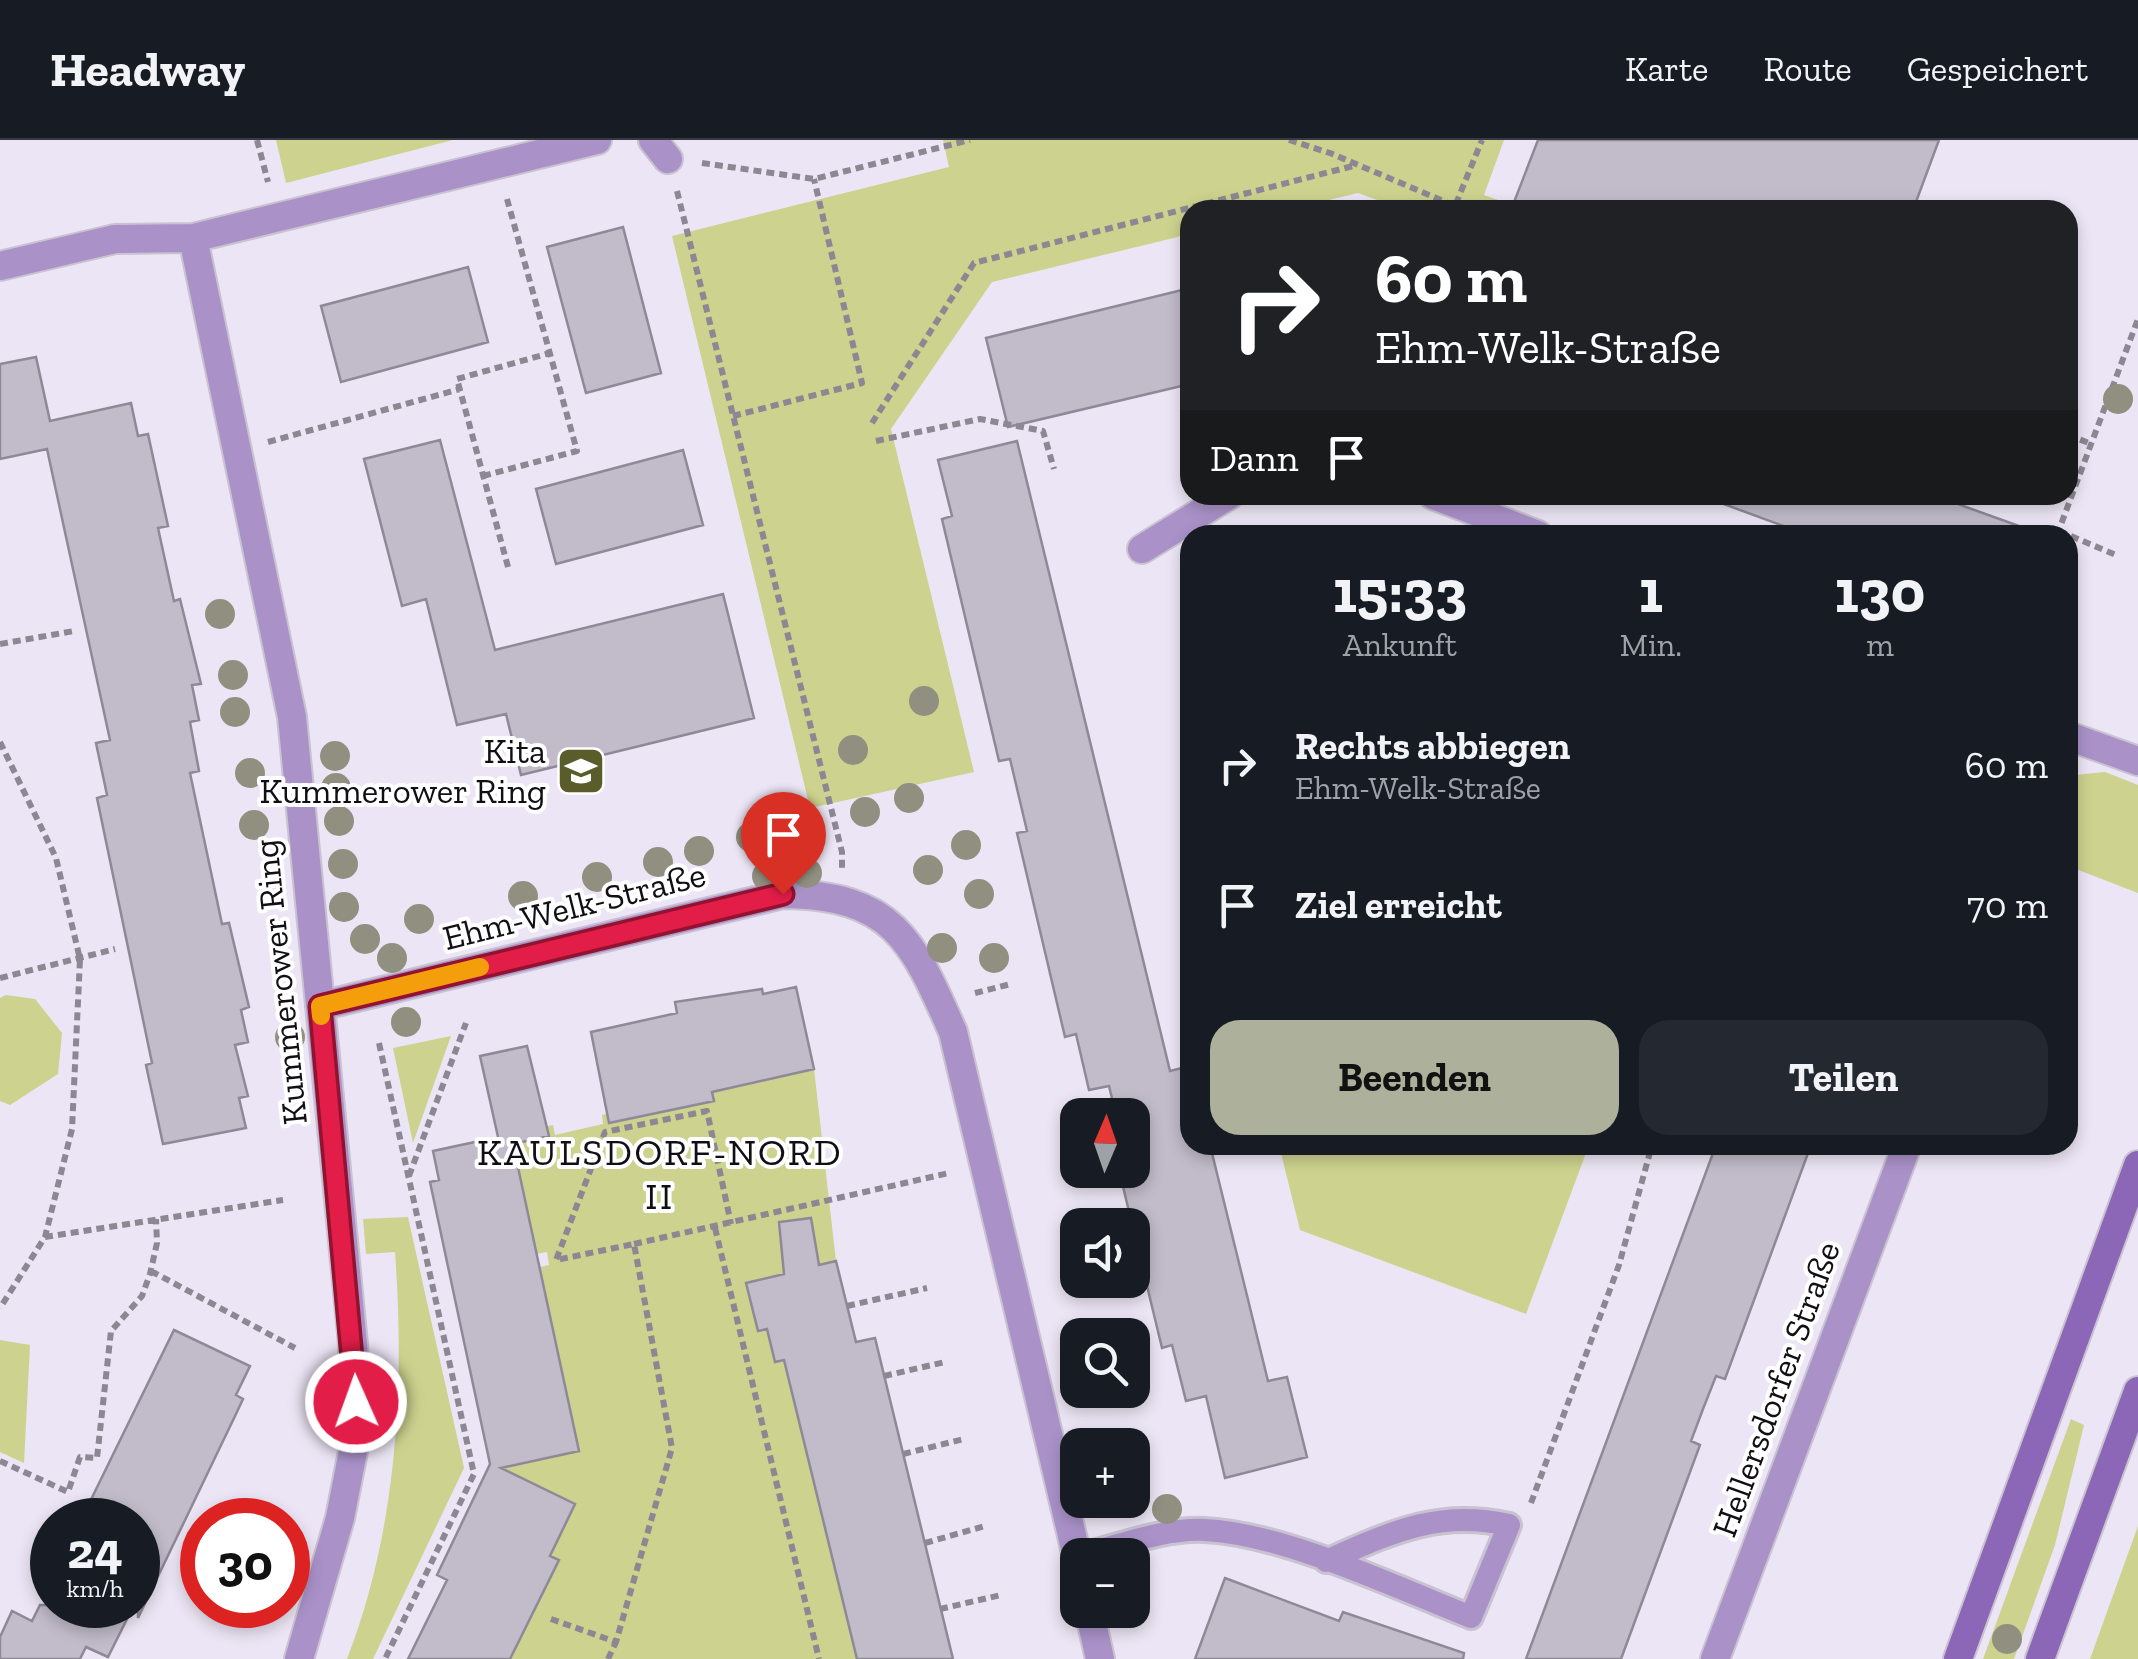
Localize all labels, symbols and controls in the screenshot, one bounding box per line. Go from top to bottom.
text: Headway [50,41,245,98]
text: Karte [1625,48,1708,90]
text: Route [1763,48,1852,90]
text: Gespeichert [1907,48,2088,90]
text: 60 m [1375,236,1527,320]
icon: right [1210,240,1340,370]
text: Ehm-Welk-Straße [1375,321,1721,375]
icon: arrive [1319,430,1374,485]
text: Dann [1210,435,1299,481]
text: 15:33 [1333,555,1467,627]
text: 1 [1639,555,1663,627]
text: 130 [1835,555,1925,627]
text: Ankunft [1343,626,1457,664]
text: Min. [1620,626,1682,664]
text: m [1866,626,1894,664]
text: Rechts abbiegen [1295,723,1570,769]
place label: Kita Kummerower Ring [259,730,546,812]
icon: right [1210,738,1265,793]
text: 60 m [1965,742,2048,788]
school or university icon: Kita Kummerower Ring [555,745,607,797]
text: Ehm-Welk-Straße [1295,769,1541,807]
pin [741,792,826,895]
icon: arrive [756,807,811,862]
street label: Kummerower Ring [244,837,316,1127]
street label: Ehm-Welk-Straße [438,853,710,959]
icon: arrive [1210,878,1265,933]
text: Ziel erreicht [1295,882,1502,928]
text: 70 m [1967,882,2048,928]
button: Beenden [1210,1020,1619,1135]
button: Teilen [1639,1020,2048,1135]
north arrow [1060,1098,1150,1188]
map controls [1060,1098,1150,1628]
district label: KAULSDORF-NORD II [477,1129,843,1219]
button: sound [1060,1208,1150,1298]
street label: Hellersdorfer Straße [1703,1236,1849,1542]
button: search [1060,1318,1150,1408]
position arrow [304,1350,408,1454]
button: + [1060,1428,1150,1518]
speed limit sign: 30 [180,1498,310,1628]
text: 24 [67,1521,123,1581]
button: − [1060,1538,1150,1628]
text: km/h [66,1573,124,1603]

